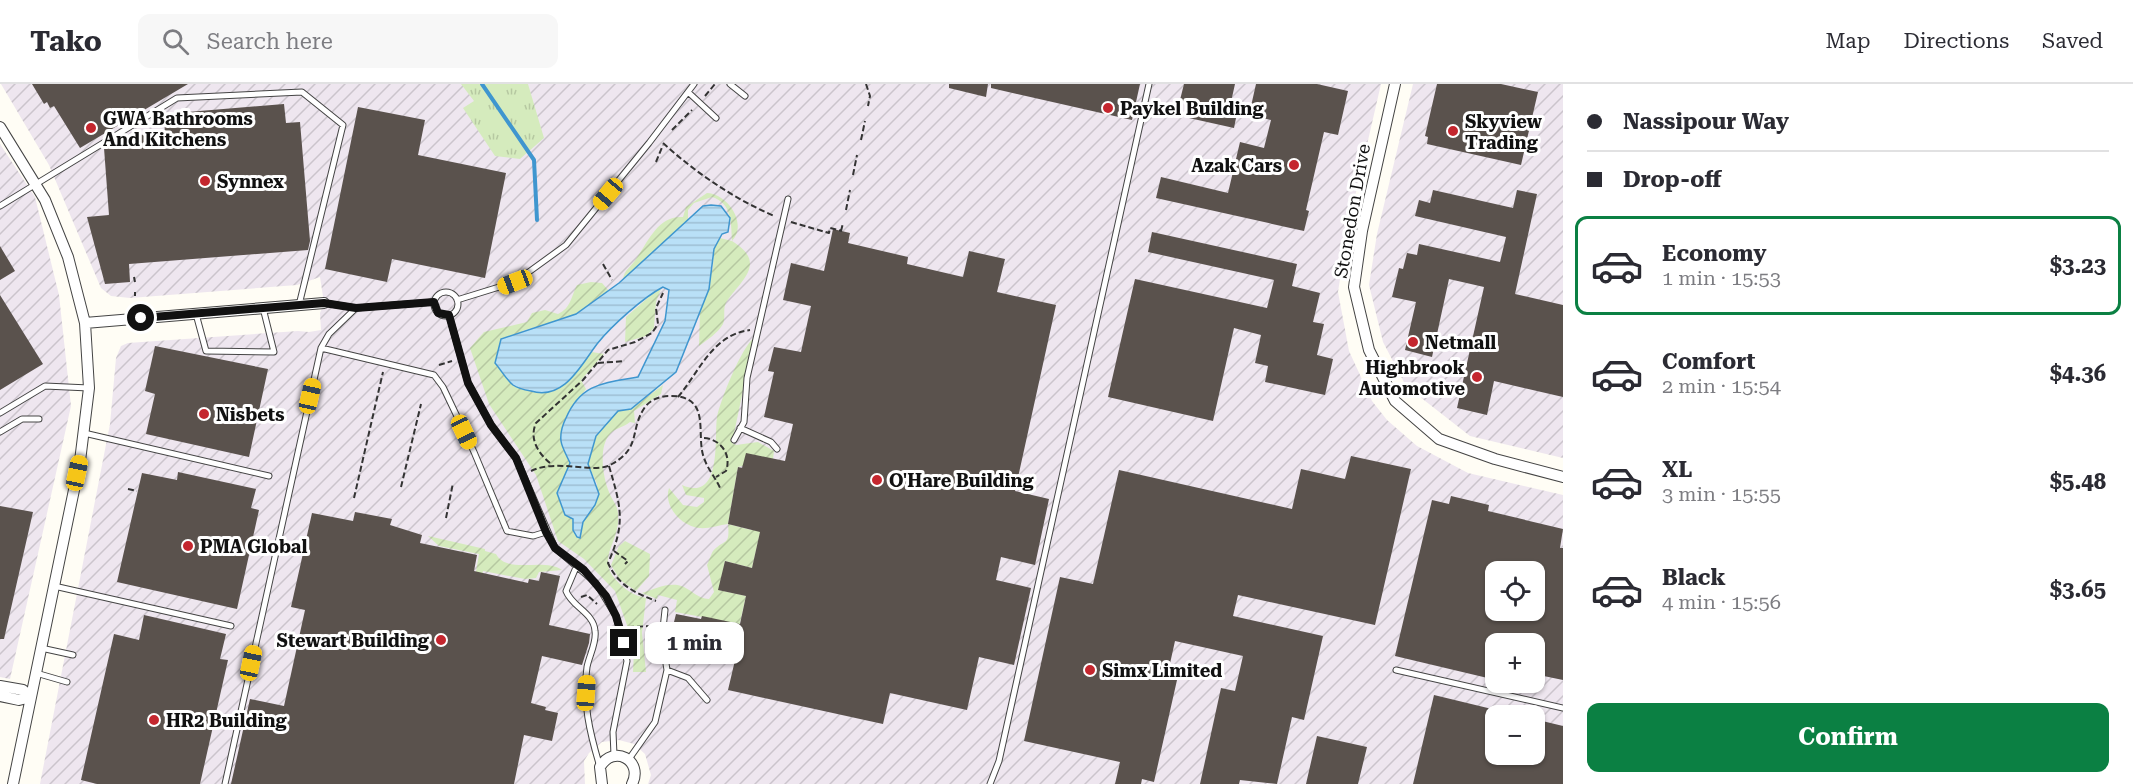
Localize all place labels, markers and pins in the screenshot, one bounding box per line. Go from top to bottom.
place label: Paykel Building [1120,98,1264,119]
marker: Paykel Building [1101,101,1115,115]
place label: GWA Bathrooms And Kitchens [103,108,253,150]
place label: Skyview Trading [1465,111,1543,153]
marker: GWA Bathrooms And Kitchens [84,121,98,135]
marker: Skyview Trading [1446,124,1460,138]
place label: Azak Cars [1191,155,1282,176]
marker: Azak Cars [1287,158,1301,172]
place label: Synnex [217,171,284,192]
marker: Synnex [198,174,212,188]
place label: Netmall [1425,332,1496,353]
marker: Netmall [1406,335,1420,349]
place label: Highbrook Automotive [1359,357,1466,399]
marker: Highbrook Automotive [1470,370,1484,384]
place label: Nisbets [216,404,285,425]
marker: Nisbets [197,407,211,421]
place label: O'Hare Building [889,470,1035,491]
marker: O'Hare Building [870,473,884,487]
place label: PMA Global [200,536,307,557]
marker: PMA Global [181,539,195,553]
place label: Stewart Building [277,630,430,651]
marker: Stewart Building [434,633,448,647]
place label: Simx Limited [1102,660,1222,681]
marker: Simx Limited [1083,663,1097,677]
place label: HR2 Building [166,710,288,731]
marker: HR2 Building [147,713,161,727]

